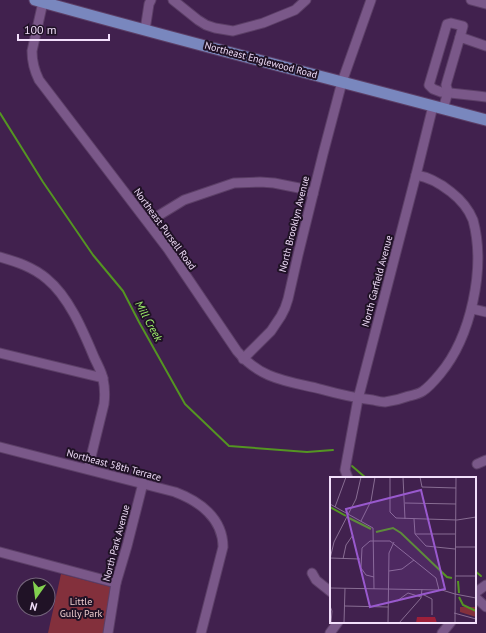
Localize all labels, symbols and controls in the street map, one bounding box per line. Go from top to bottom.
scale bar [18,16,109,42]
text: 100 m [24,22,57,37]
street label: Northeast Englewood Road [203,39,319,81]
street label: North Brooklyn Avenue [276,175,312,273]
street label: Northeast Pursell Road [131,186,199,272]
street label: North Garfield Avenue [359,234,395,328]
water label: Mill Creek [132,298,166,345]
street label: Northeast 58th Terrace [65,446,163,484]
inset map [330,477,476,623]
street label: North Park Avenue [99,503,133,583]
north arrow [16,577,56,617]
park label: Little Gully Park [60,595,103,620]
text: N [28,599,39,614]

